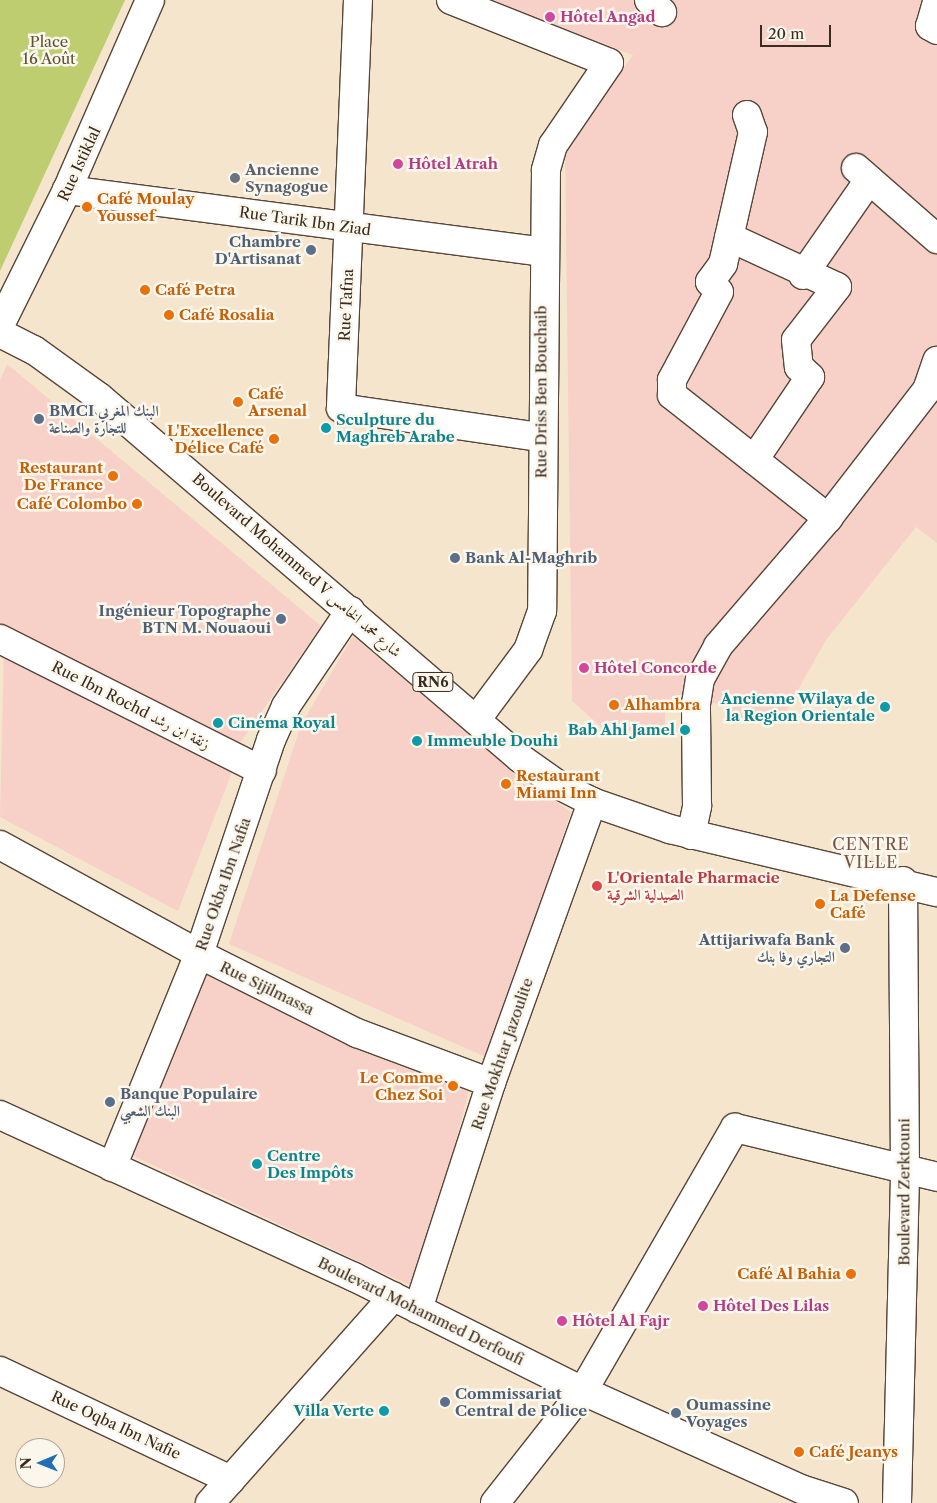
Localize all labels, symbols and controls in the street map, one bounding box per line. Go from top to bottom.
place label: Hôtel Angad [560,8,656,26]
marker: Hôtel Angad [544,11,556,23]
scale bar [762,15,833,47]
text: 20 m [768,24,804,43]
park label: Place 16 Août [22,32,76,67]
street label: Rue Istiklal [54,124,104,204]
place label: Hôtel Atrah [408,155,499,173]
marker: Hôtel Atrah [392,158,404,170]
place label: Ancienne Synagogue [245,160,328,195]
marker: Ancienne Synagogue [229,172,241,184]
place label: Café Moulay Youssef [97,189,194,224]
marker: Café Moulay Youssef [81,201,93,213]
street label: Rue Tarik Ibn Ziad [238,203,372,239]
place label: Chambre D'Artisanat [215,232,301,267]
marker: Chambre D'Artisanat [305,244,317,256]
street label: Rue Tafna [335,268,357,342]
place label: Café Petra [155,281,235,299]
marker: Café Petra [139,284,151,296]
place label: Café Rosalia [179,306,274,324]
street label: Rue Driss Ben Bouchaib [532,306,550,478]
marker: Café Rosalia [163,309,175,321]
place label: Café Arsenal [248,384,307,419]
marker: Café Arsenal [232,396,244,408]
place label: BMCI البنك المغربي للتجارة والصناعة [49,401,159,436]
place label: Sculpture du Maghreb Arabe [336,410,455,445]
marker: BMCI البنك المغربي للتجارة والصناعة [33,413,45,425]
place label: L'Excellence Délice Café [167,421,264,456]
marker: Sculpture du Maghreb Arabe [320,422,332,434]
marker: L'Excellence Délice Café [268,433,280,445]
place label: Restaurant De France [19,458,103,493]
street label: Boulevard Mohammed V شارع محمد الخامس [188,469,406,661]
marker: Restaurant De France [107,470,119,482]
place label: Café Colombo [17,495,127,513]
marker: Café Colombo [131,498,143,510]
place label: Bank Al-Maghrib [465,549,598,567]
marker: Bank Al-Maghrib [449,552,461,564]
place label: Ingénieur Topographe BTN M. Nouaoui [98,601,271,636]
marker: Ingénieur Topographe BTN M. Nouaoui [275,613,287,625]
street label: Rue Ibn Rochd زنقة ابن رشد [49,657,213,753]
place label: Hôtel Concorde [594,659,717,677]
marker: Hôtel Concorde [578,662,590,674]
road number: RN6 [412,670,454,694]
place label: Ancienne Wilaya de la Region Orientale [720,689,875,724]
place label: Alhambra [624,696,700,714]
marker: Alhambra [608,699,620,711]
marker: Ancienne Wilaya de la Region Orientale [879,701,891,713]
place label: Cinéma Royal [228,714,336,732]
marker: Cinéma Royal [212,717,224,729]
place label: Bab Ahl Jamel [567,721,675,739]
marker: Bab Ahl Jamel [679,724,691,736]
place label: Immeuble Douhi [427,732,558,750]
marker: Immeuble Douhi [411,735,423,747]
place label: Restaurant Miami Inn [516,766,600,801]
marker: Restaurant Miami Inn [500,778,512,790]
street label: Rue Okba Ibn Nafia [192,815,254,953]
district label: CENTRE VILLE [832,834,910,872]
place label: L'Orientale Pharmacie الصيدلية الشرقية [607,868,780,903]
marker: L'Orientale Pharmacie الصيدلية الشرقية [591,880,603,892]
place label: La Defense Café [830,886,916,921]
marker: La Defense Café [814,898,826,910]
place label: Attijariwafa Bank التجاري وفا بنك [699,930,835,965]
marker: Attijariwafa Bank التجاري وفا بنك [839,942,851,954]
street label: Rue Sijilmassa [217,957,317,1019]
street label: Rue Mokhtar Jazoulite [467,975,537,1133]
place label: Le Comme Chez Soi [359,1068,443,1103]
marker: Le Comme Chez Soi [447,1080,459,1092]
place label: Banque Populaire البنك الشعبي [120,1084,258,1119]
marker: Banque Populaire البنك الشعبي [104,1096,116,1108]
street label: Boulevard Zerktouni [895,1118,913,1266]
place label: Centre Des Impôts [267,1146,354,1181]
marker: Centre Des Impôts [251,1158,263,1170]
street label: Boulevard Mohammed Derfoufi [315,1253,527,1369]
place label: Café Al Bahia [737,1265,841,1283]
marker: Café Al Bahia [845,1268,857,1280]
place label: Hôtel Des Lilas [713,1297,829,1315]
marker: Hôtel Des Lilas [697,1300,709,1312]
place label: Hôtel Al Fajr [572,1312,670,1330]
marker: Hôtel Al Fajr [556,1315,568,1327]
place label: Commissariat Central de Police [455,1384,587,1419]
street label: Rue Oqba Ibn Nafie [48,1387,184,1463]
place label: Oumassine Voyages [686,1395,771,1430]
marker: Commissariat Central de Police [439,1396,451,1408]
place label: Villa Verte [293,1402,374,1420]
marker: Villa Verte [378,1405,390,1417]
marker: Oumassine Voyages [670,1407,682,1419]
north arrow [15,1438,65,1488]
place label: Café Jeanys [809,1443,898,1461]
marker: Café Jeanys [793,1446,805,1458]
text: N [17,1457,35,1469]

